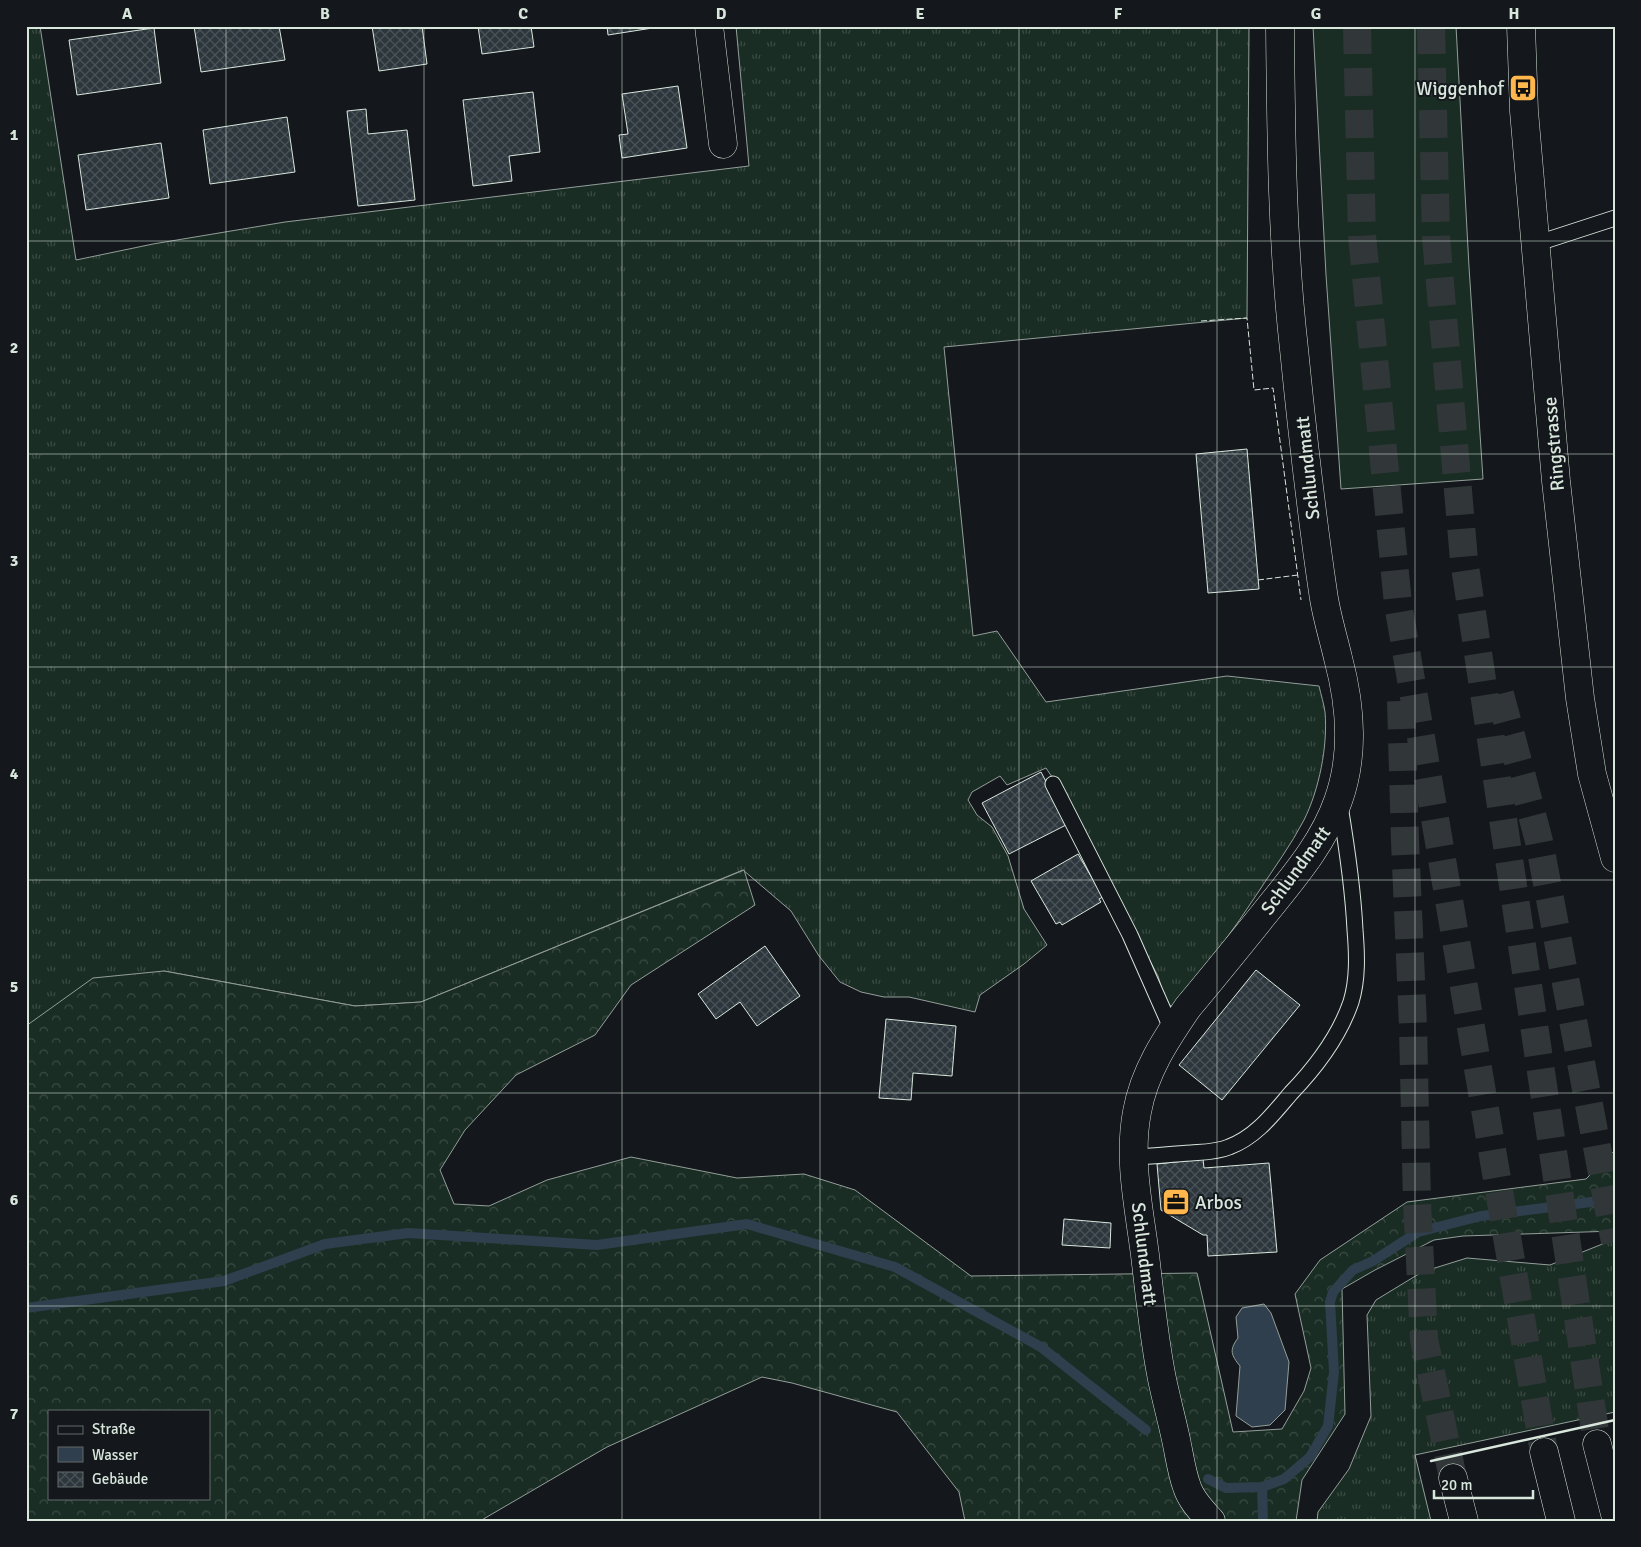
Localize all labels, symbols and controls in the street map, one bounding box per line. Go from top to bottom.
text: A [122,4,133,24]
text: B [320,4,330,24]
text: C [518,4,528,24]
text: D [716,4,727,24]
text: E [915,4,925,24]
text: F [1114,4,1123,24]
text: G [1311,4,1321,24]
text: H [1509,4,1519,24]
bus stop icon: Wiggenhof [1508,73,1538,103]
place label: Wiggenhof [1416,77,1506,101]
text: 1 [10,125,19,145]
text: 2 [10,338,18,358]
street label: Ringstrasse [1538,396,1570,492]
street label: Schlundmatt [1291,415,1325,521]
text: 3 [10,551,18,571]
text: 4 [10,764,19,784]
street label: Schlundmatt [1256,821,1336,920]
text: 5 [10,977,18,997]
office icon: Arbos [1161,1187,1191,1217]
text: 6 [10,1190,19,1210]
place label: Arbos [1195,1191,1242,1215]
street label: Schlundmatt [1126,1201,1162,1308]
text: 7 [10,1404,19,1424]
legend [48,1410,210,1500]
text: Straße [92,1420,136,1438]
text: Wasser [92,1446,138,1464]
scale bar [1434,1467,1532,1499]
text: Gebäude [92,1470,148,1488]
text: 20 m [1441,1476,1472,1494]

